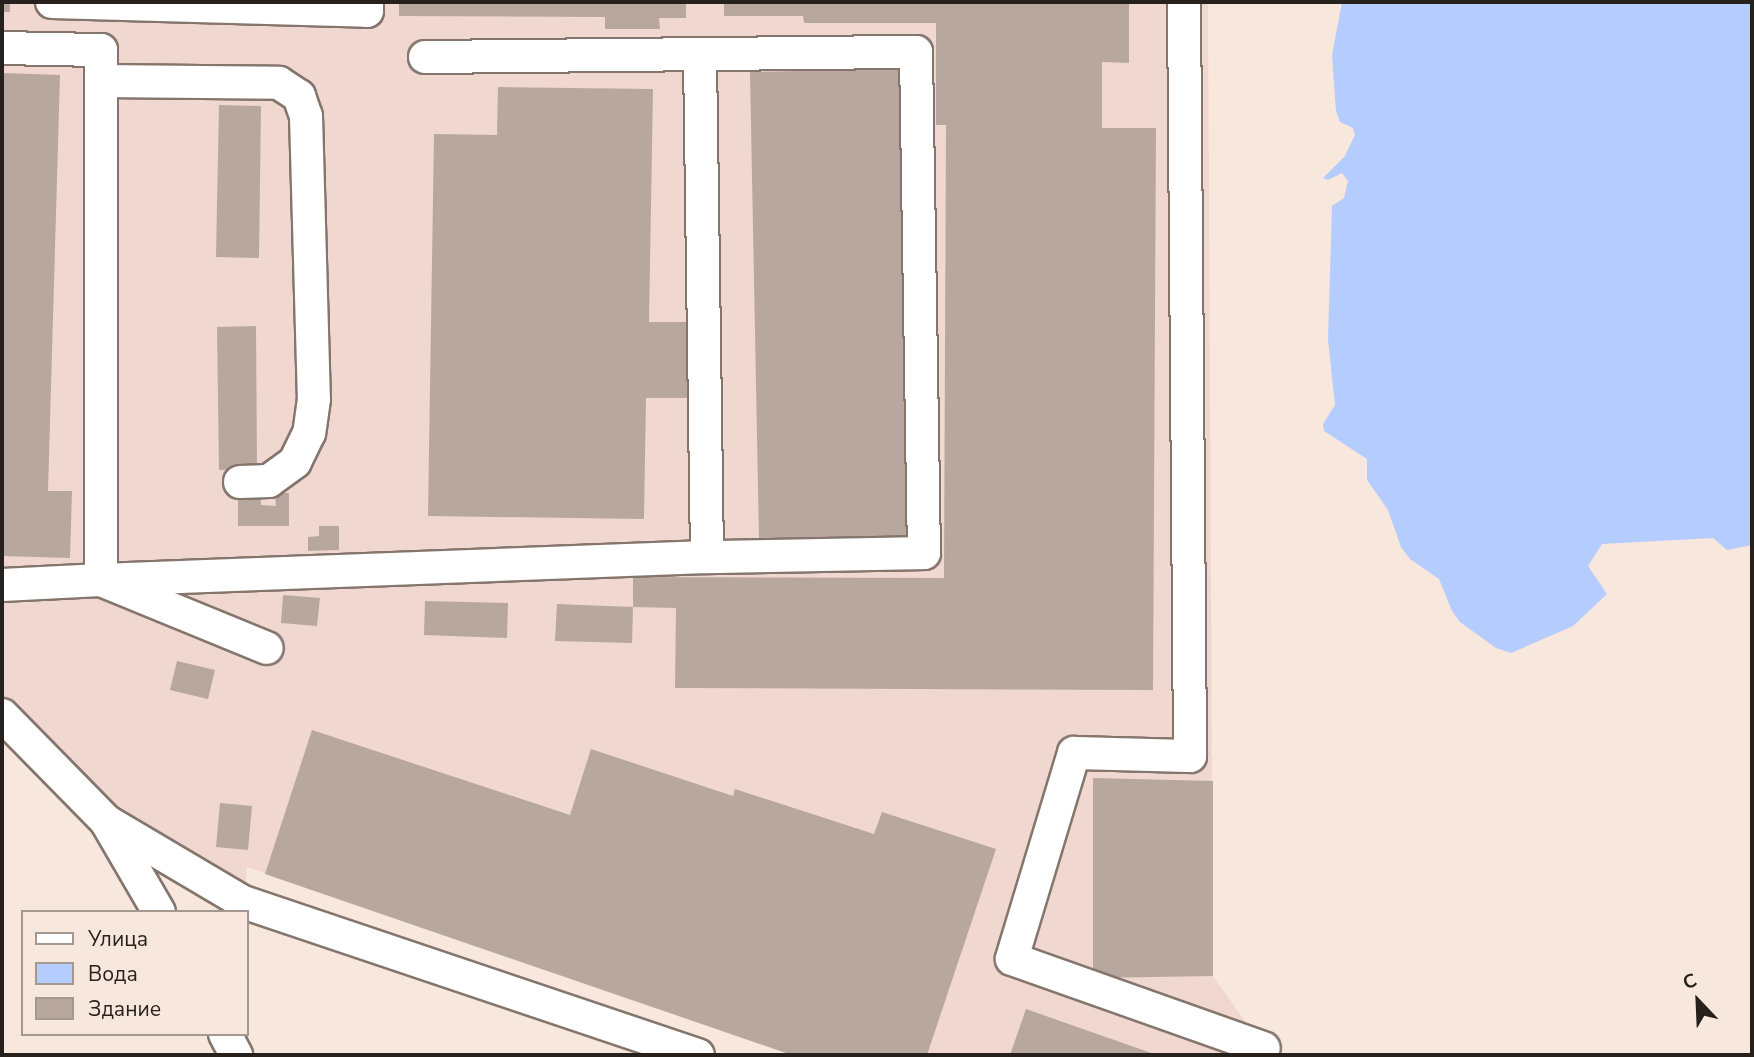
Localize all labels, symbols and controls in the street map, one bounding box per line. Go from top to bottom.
legend [21,910,248,1036]
text: Улица [88,925,148,953]
text: Вода [88,960,138,988]
north arrow [1663,966,1733,1036]
text: С [1679,967,1701,996]
text: Здание [88,995,161,1023]

